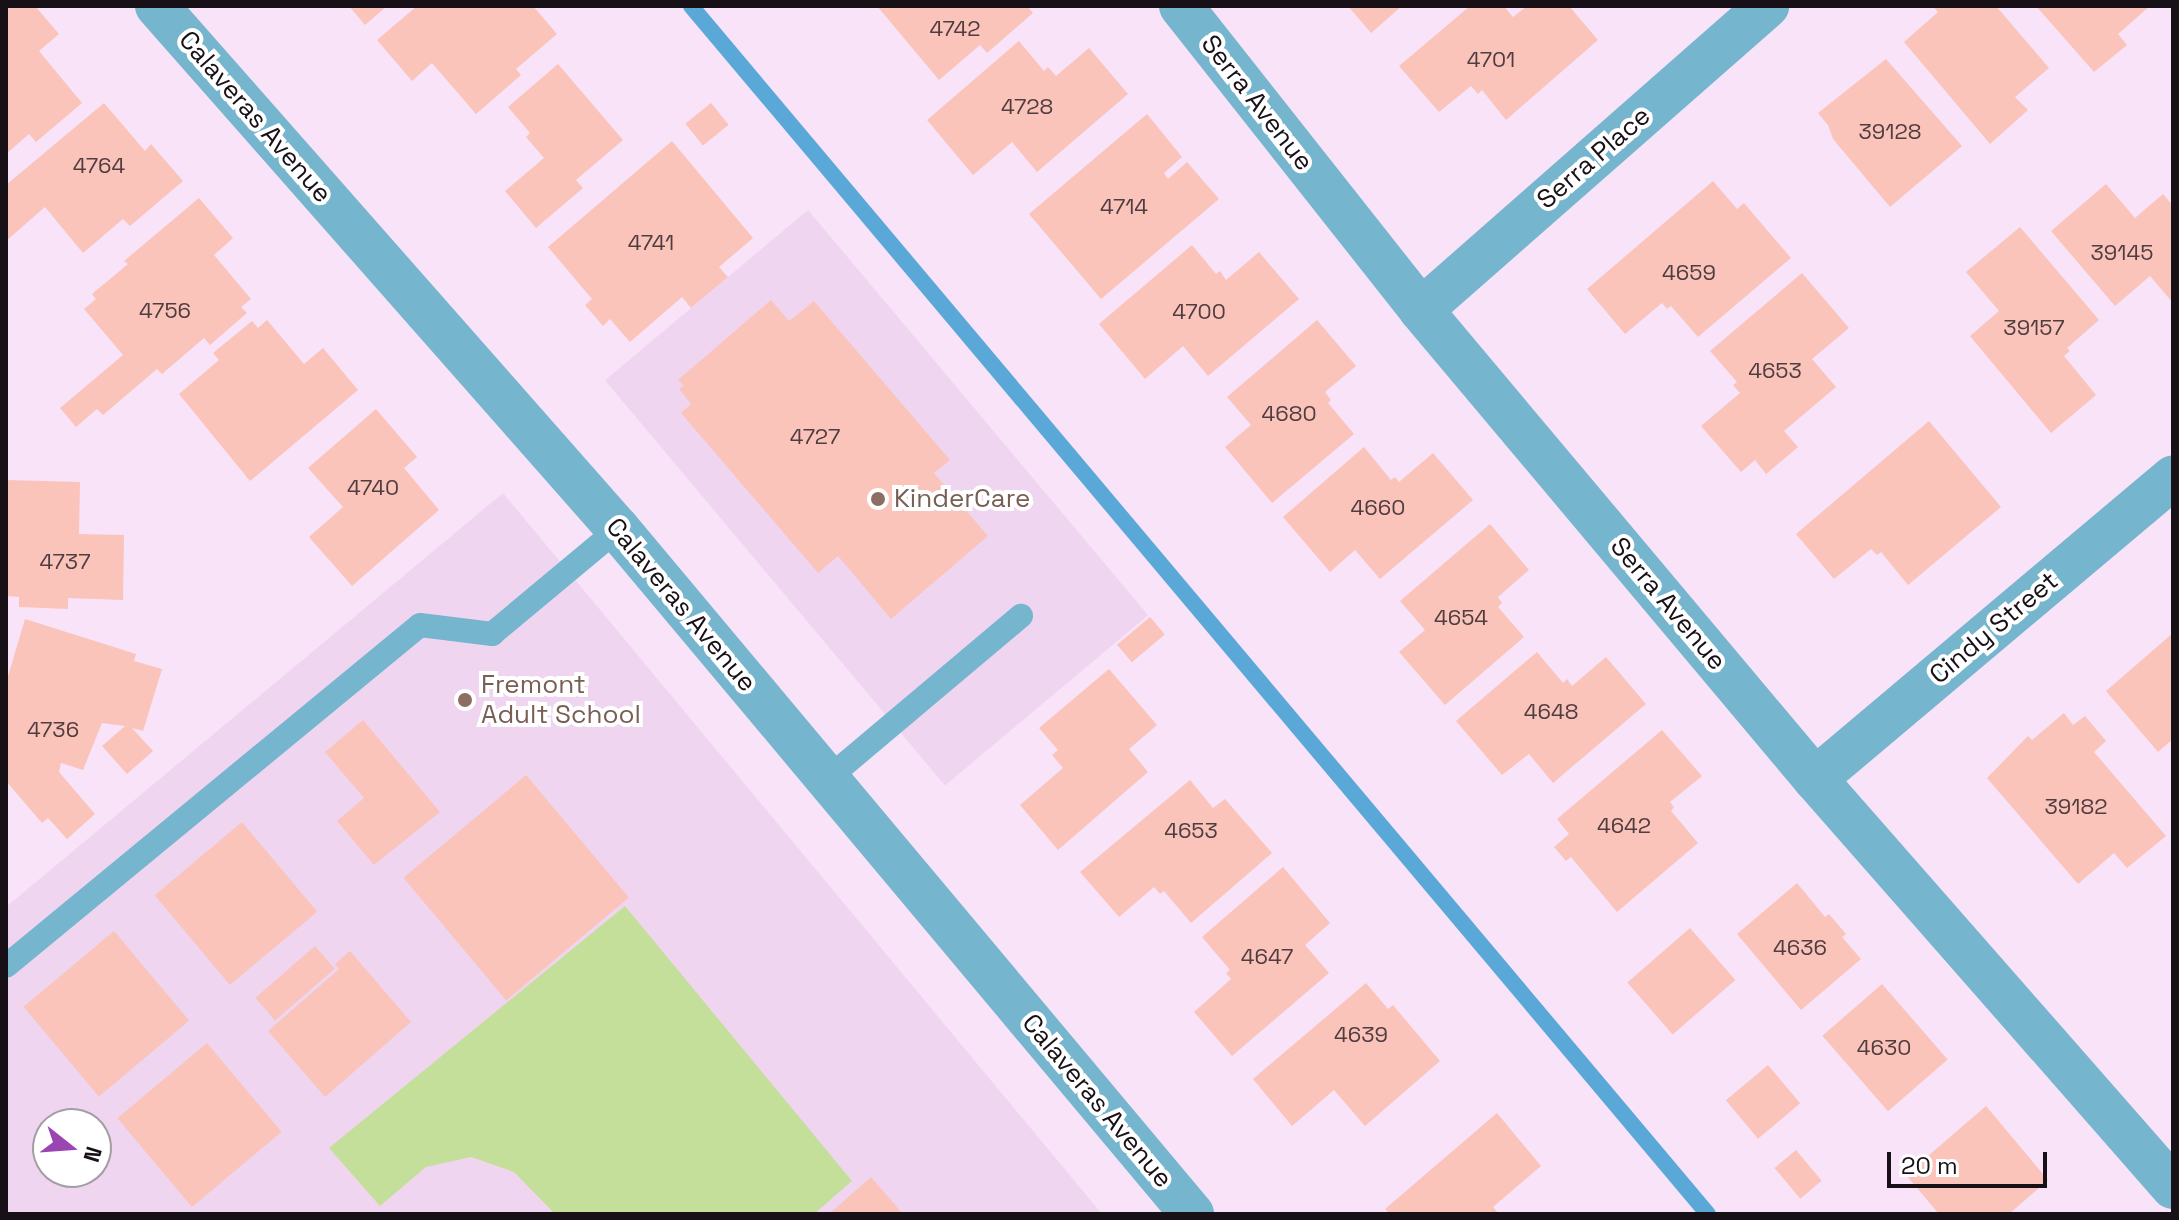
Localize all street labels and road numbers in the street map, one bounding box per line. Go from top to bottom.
street label: Calaveras Avenue [172,25,338,209]
street label: Serra Avenue [1194,29,1320,177]
street label: Serra Place [1531,100,1657,216]
street label: Calaveras Avenue [599,512,763,698]
street label: Serra Avenue [1603,531,1733,677]
street label: Cindy Street [1924,565,2064,691]
street label: Calaveras Avenue [1015,1008,1179,1194]

